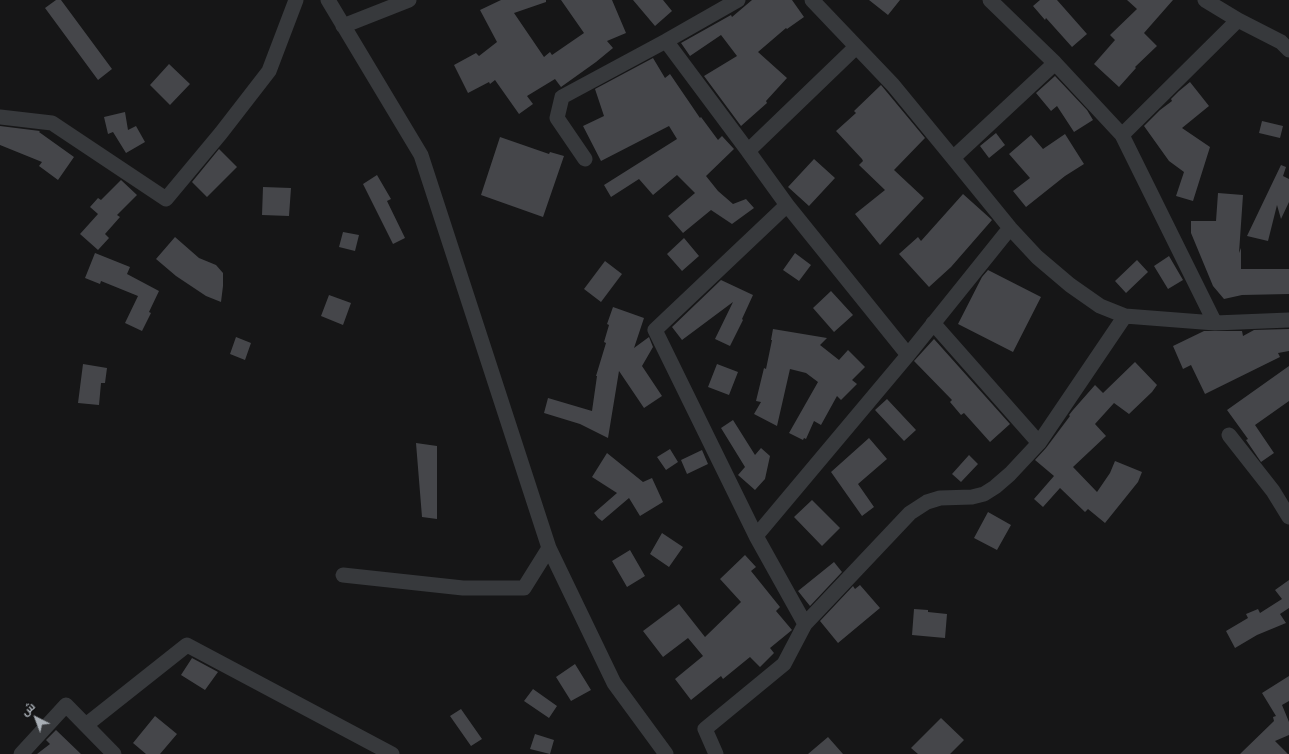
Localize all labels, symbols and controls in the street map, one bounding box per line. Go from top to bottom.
north arrow [16,698,56,738]
text: ش [19,700,37,718]

